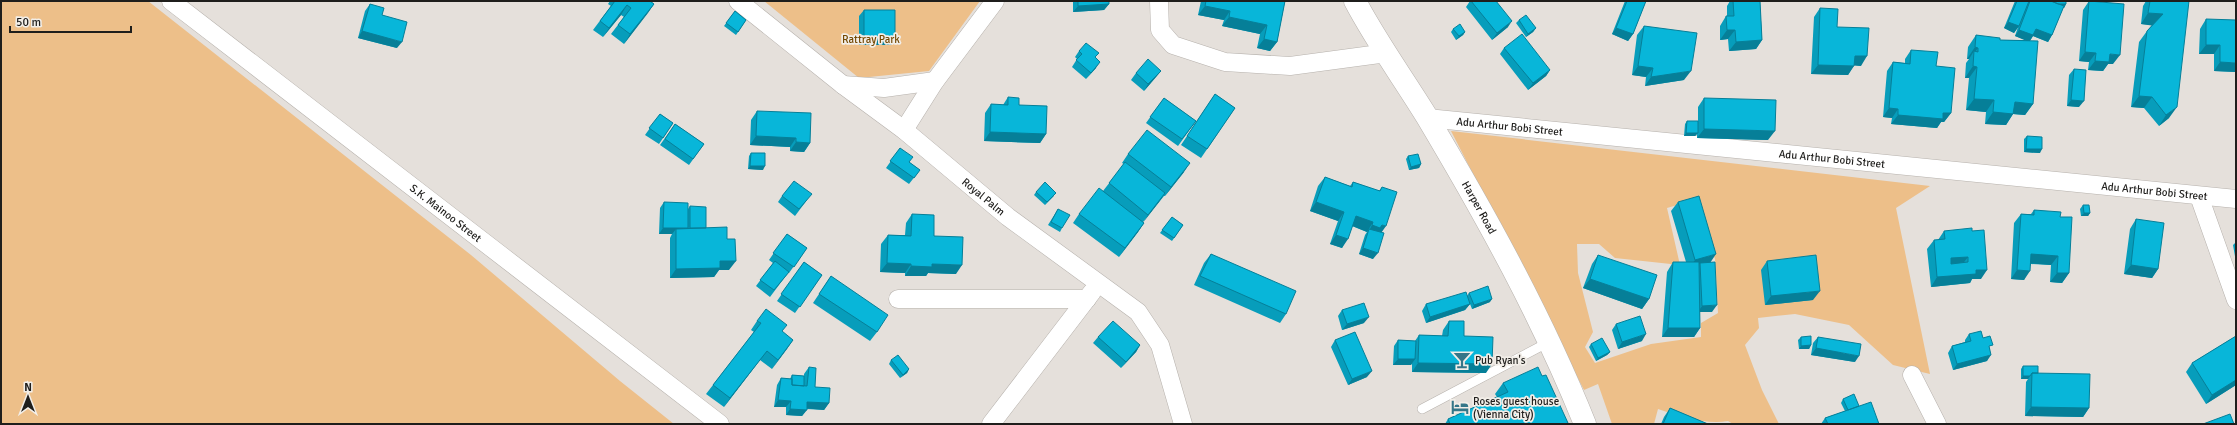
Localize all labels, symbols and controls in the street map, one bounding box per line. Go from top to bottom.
scale bar [10,8,131,34]
text: 50 m [16,15,41,30]
park label: Rattray Park [842,33,900,46]
street label: Adu Arthur Bobi Street [1456,114,1563,138]
street label: Adu Arthur Bobi Street [1778,147,1886,170]
street label: Royal Palm [959,175,1008,218]
street label: Harper Road [1459,179,1499,236]
street label: Adu Arthur Bobi Street [2101,179,2208,203]
street label: S.K. Mainoo Street [407,181,484,245]
bar icon: Pub Ryan's [1452,350,1472,370]
place label: Pub Ryan's [1475,354,1526,367]
north arrow [8,377,48,417]
text: N [24,381,32,394]
place label: Roses guest house (Vienna City) [1473,395,1559,421]
hotel icon: Roses guest house (Vienna City) [1450,397,1470,417]

